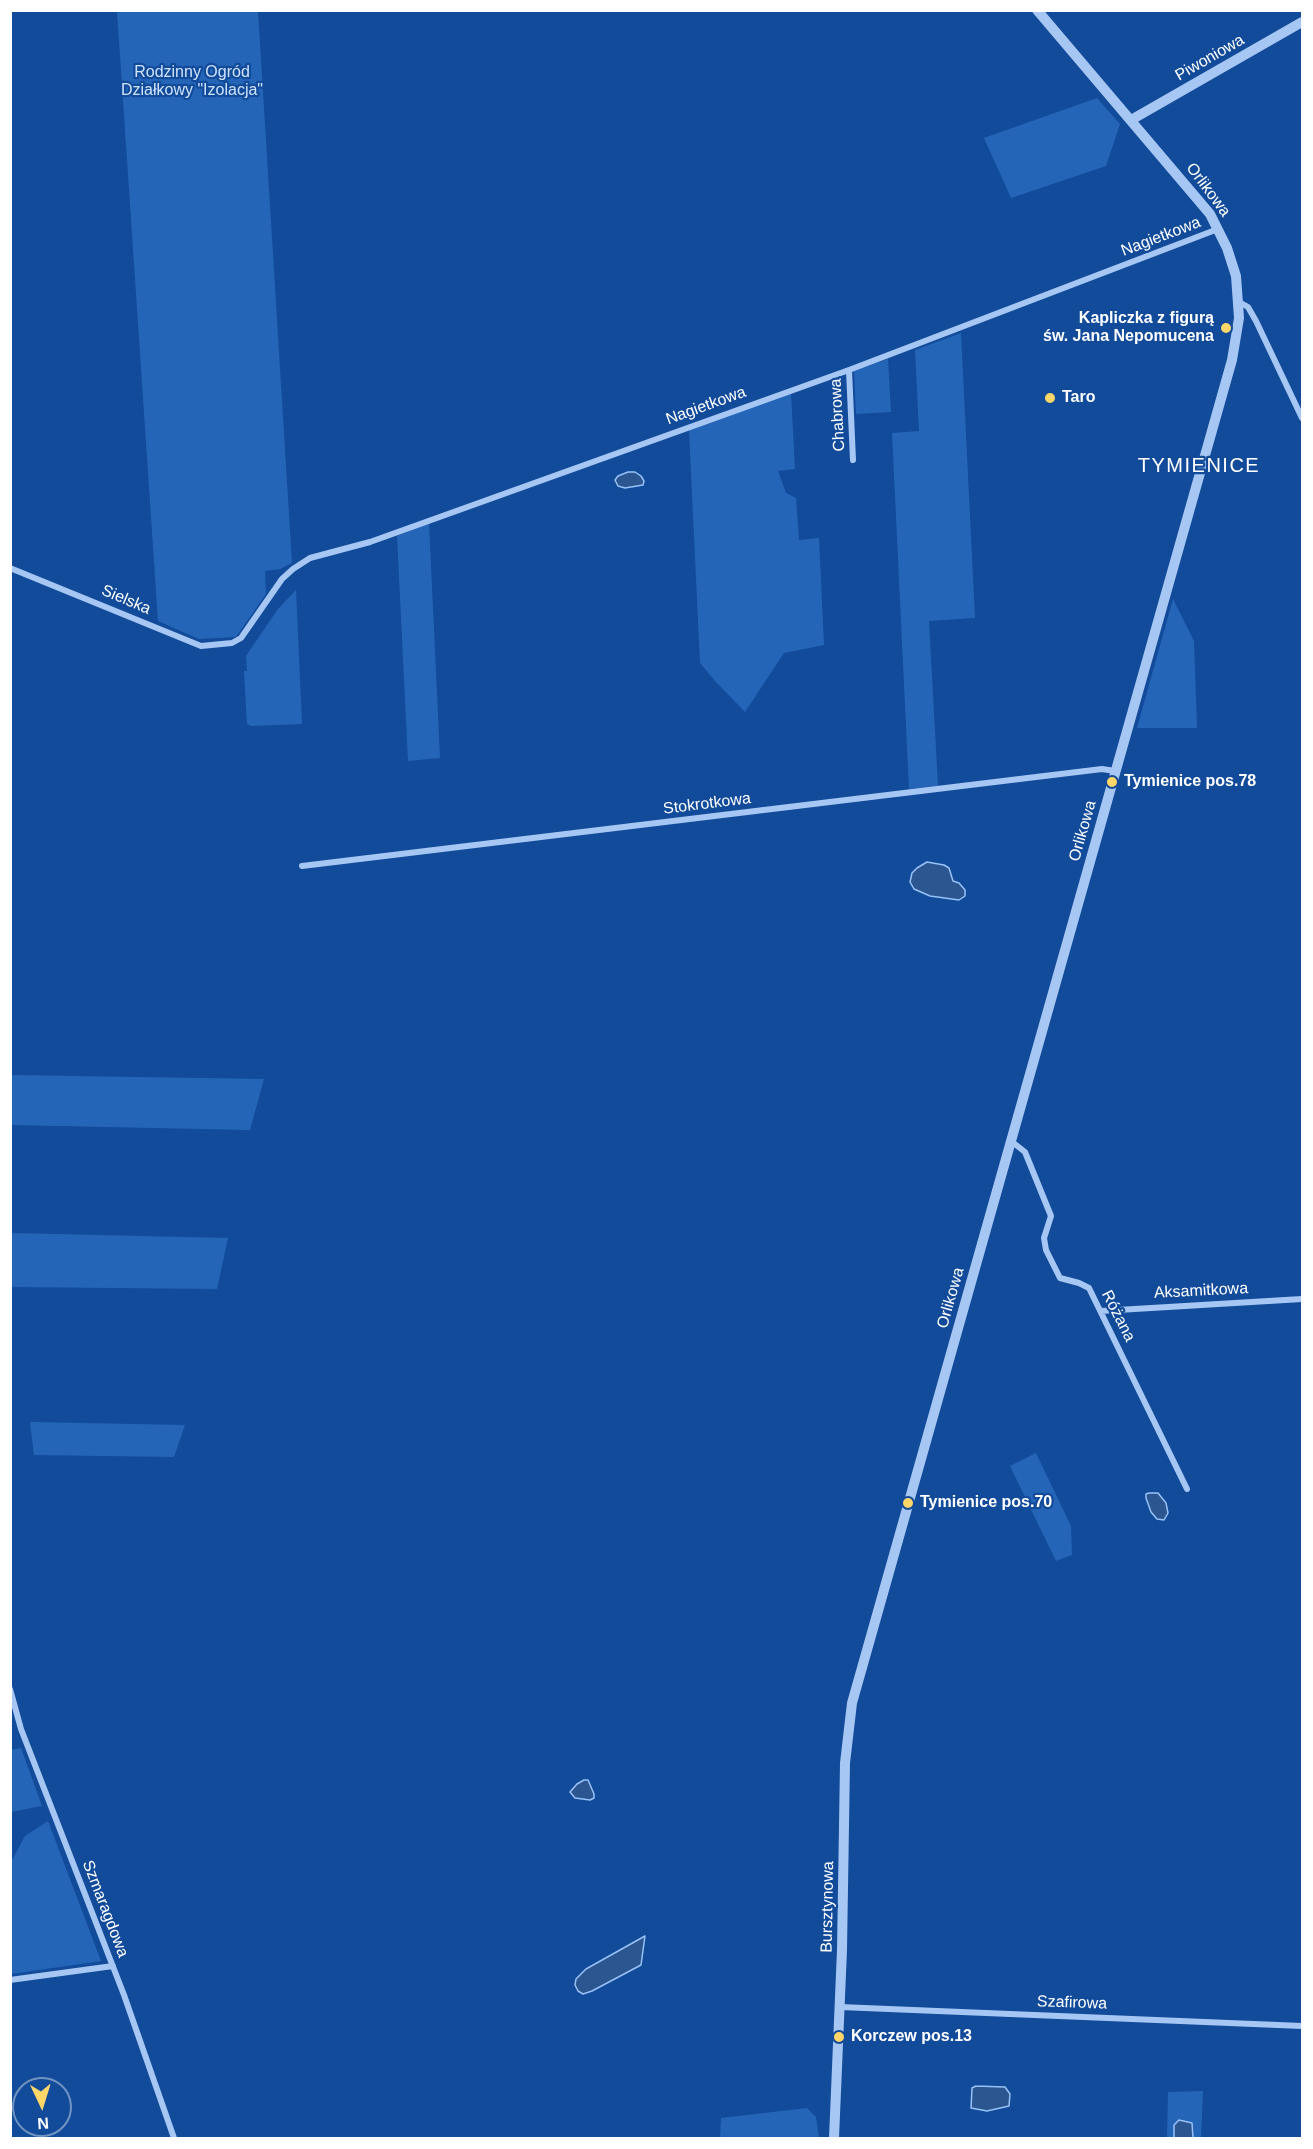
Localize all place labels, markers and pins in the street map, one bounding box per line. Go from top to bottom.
place label: Kapliczka z figurą św. Jana Nepomucena [1043,309,1214,347]
marker: Kapliczka z figurą św. Jana Nepomucena [1219,321,1233,335]
place label: Taro [1062,388,1095,408]
marker: Taro [1043,391,1057,405]
place label: Tymienice pos.78 [1124,772,1256,792]
marker: Tymienice pos.78 [1105,775,1119,789]
place label: Tymienice pos.70 [920,1493,1052,1513]
marker: Tymienice pos.70 [901,1496,915,1510]
place label: Korczew pos.13 [851,2027,972,2047]
marker: Korczew pos.13 [832,2030,846,2044]

